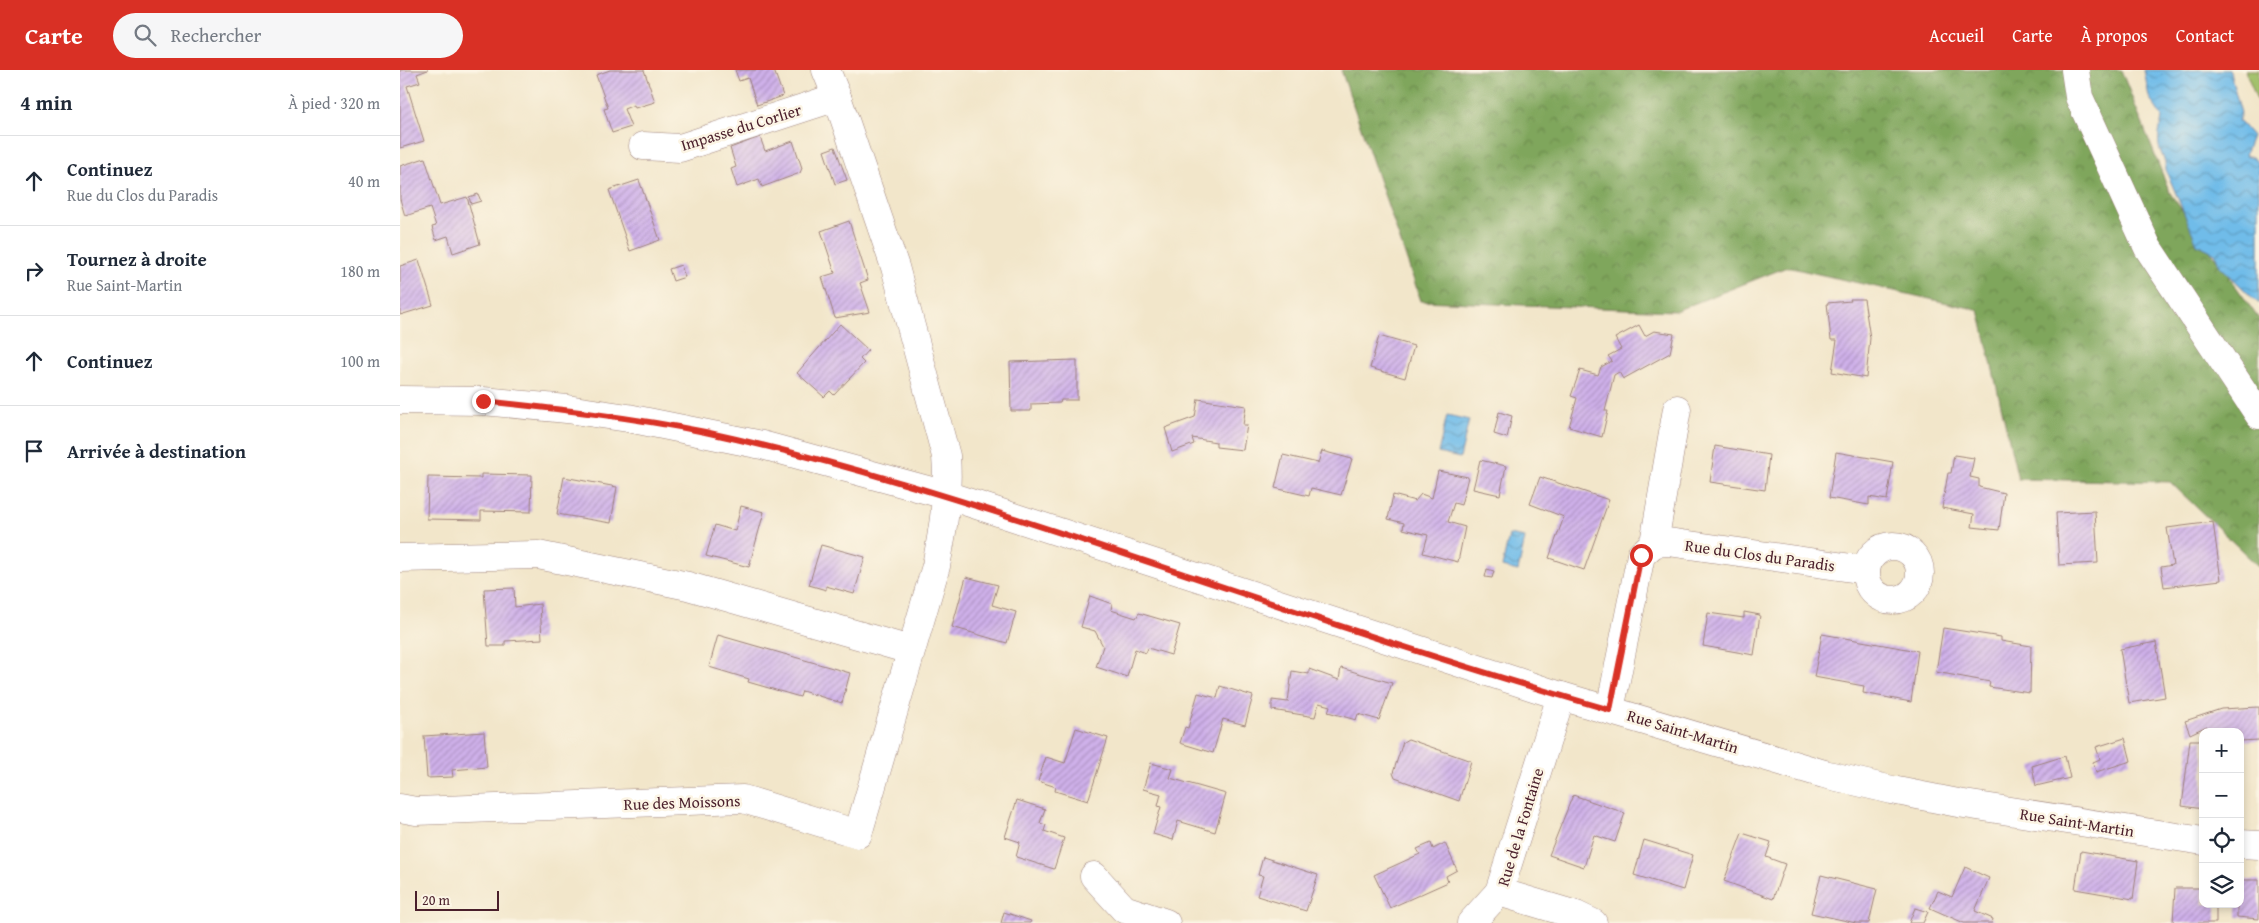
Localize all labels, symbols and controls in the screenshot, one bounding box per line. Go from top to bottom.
search box [113,13,463,58]
text: Carte [25,18,83,53]
icon: search [131,21,159,49]
text: Rechercher [171,21,261,49]
text: Accueil [1929,22,1984,49]
text: Carte [2012,22,2053,49]
text: À propos [2081,22,2148,49]
text: Contact [2176,22,2234,49]
text: 4 min [20,87,72,118]
text: À pied · 320 m [288,91,380,115]
street label: Impasse du Corlier [678,97,805,157]
text: Continuez [67,155,153,183]
icon: ahead [20,167,48,195]
text: 40 m [348,169,380,193]
text: Rue du Clos du Paradis [67,183,218,207]
text: Tournez à droite [67,245,207,273]
icon: right [20,257,48,285]
text: 180 m [340,259,380,283]
text: Rue Saint-Martin [67,273,182,297]
icon: ahead [20,347,48,375]
text: Continuez [67,347,153,375]
text: 100 m [340,349,380,373]
route end [472,390,495,413]
icon: arrive [20,437,48,465]
text: Arrivée à destination [67,437,246,465]
street label: Rue du Clos du Paradis [1684,533,1836,577]
route start [1630,544,1653,567]
street label: Rue Saint-Martin [1624,703,1742,759]
map controls [2199,728,2244,908]
button: + [2199,728,2244,773]
street label: Rue de la Fontaine [1491,765,1549,889]
button: − [2199,773,2244,818]
street label: Rue des Moissons [623,788,741,816]
street label: Rue Saint-Martin [2018,801,2136,843]
button: locate [2199,818,2244,863]
button: layers [2199,863,2244,908]
scale bar [415,888,499,911]
text: 20 m [422,890,450,910]

